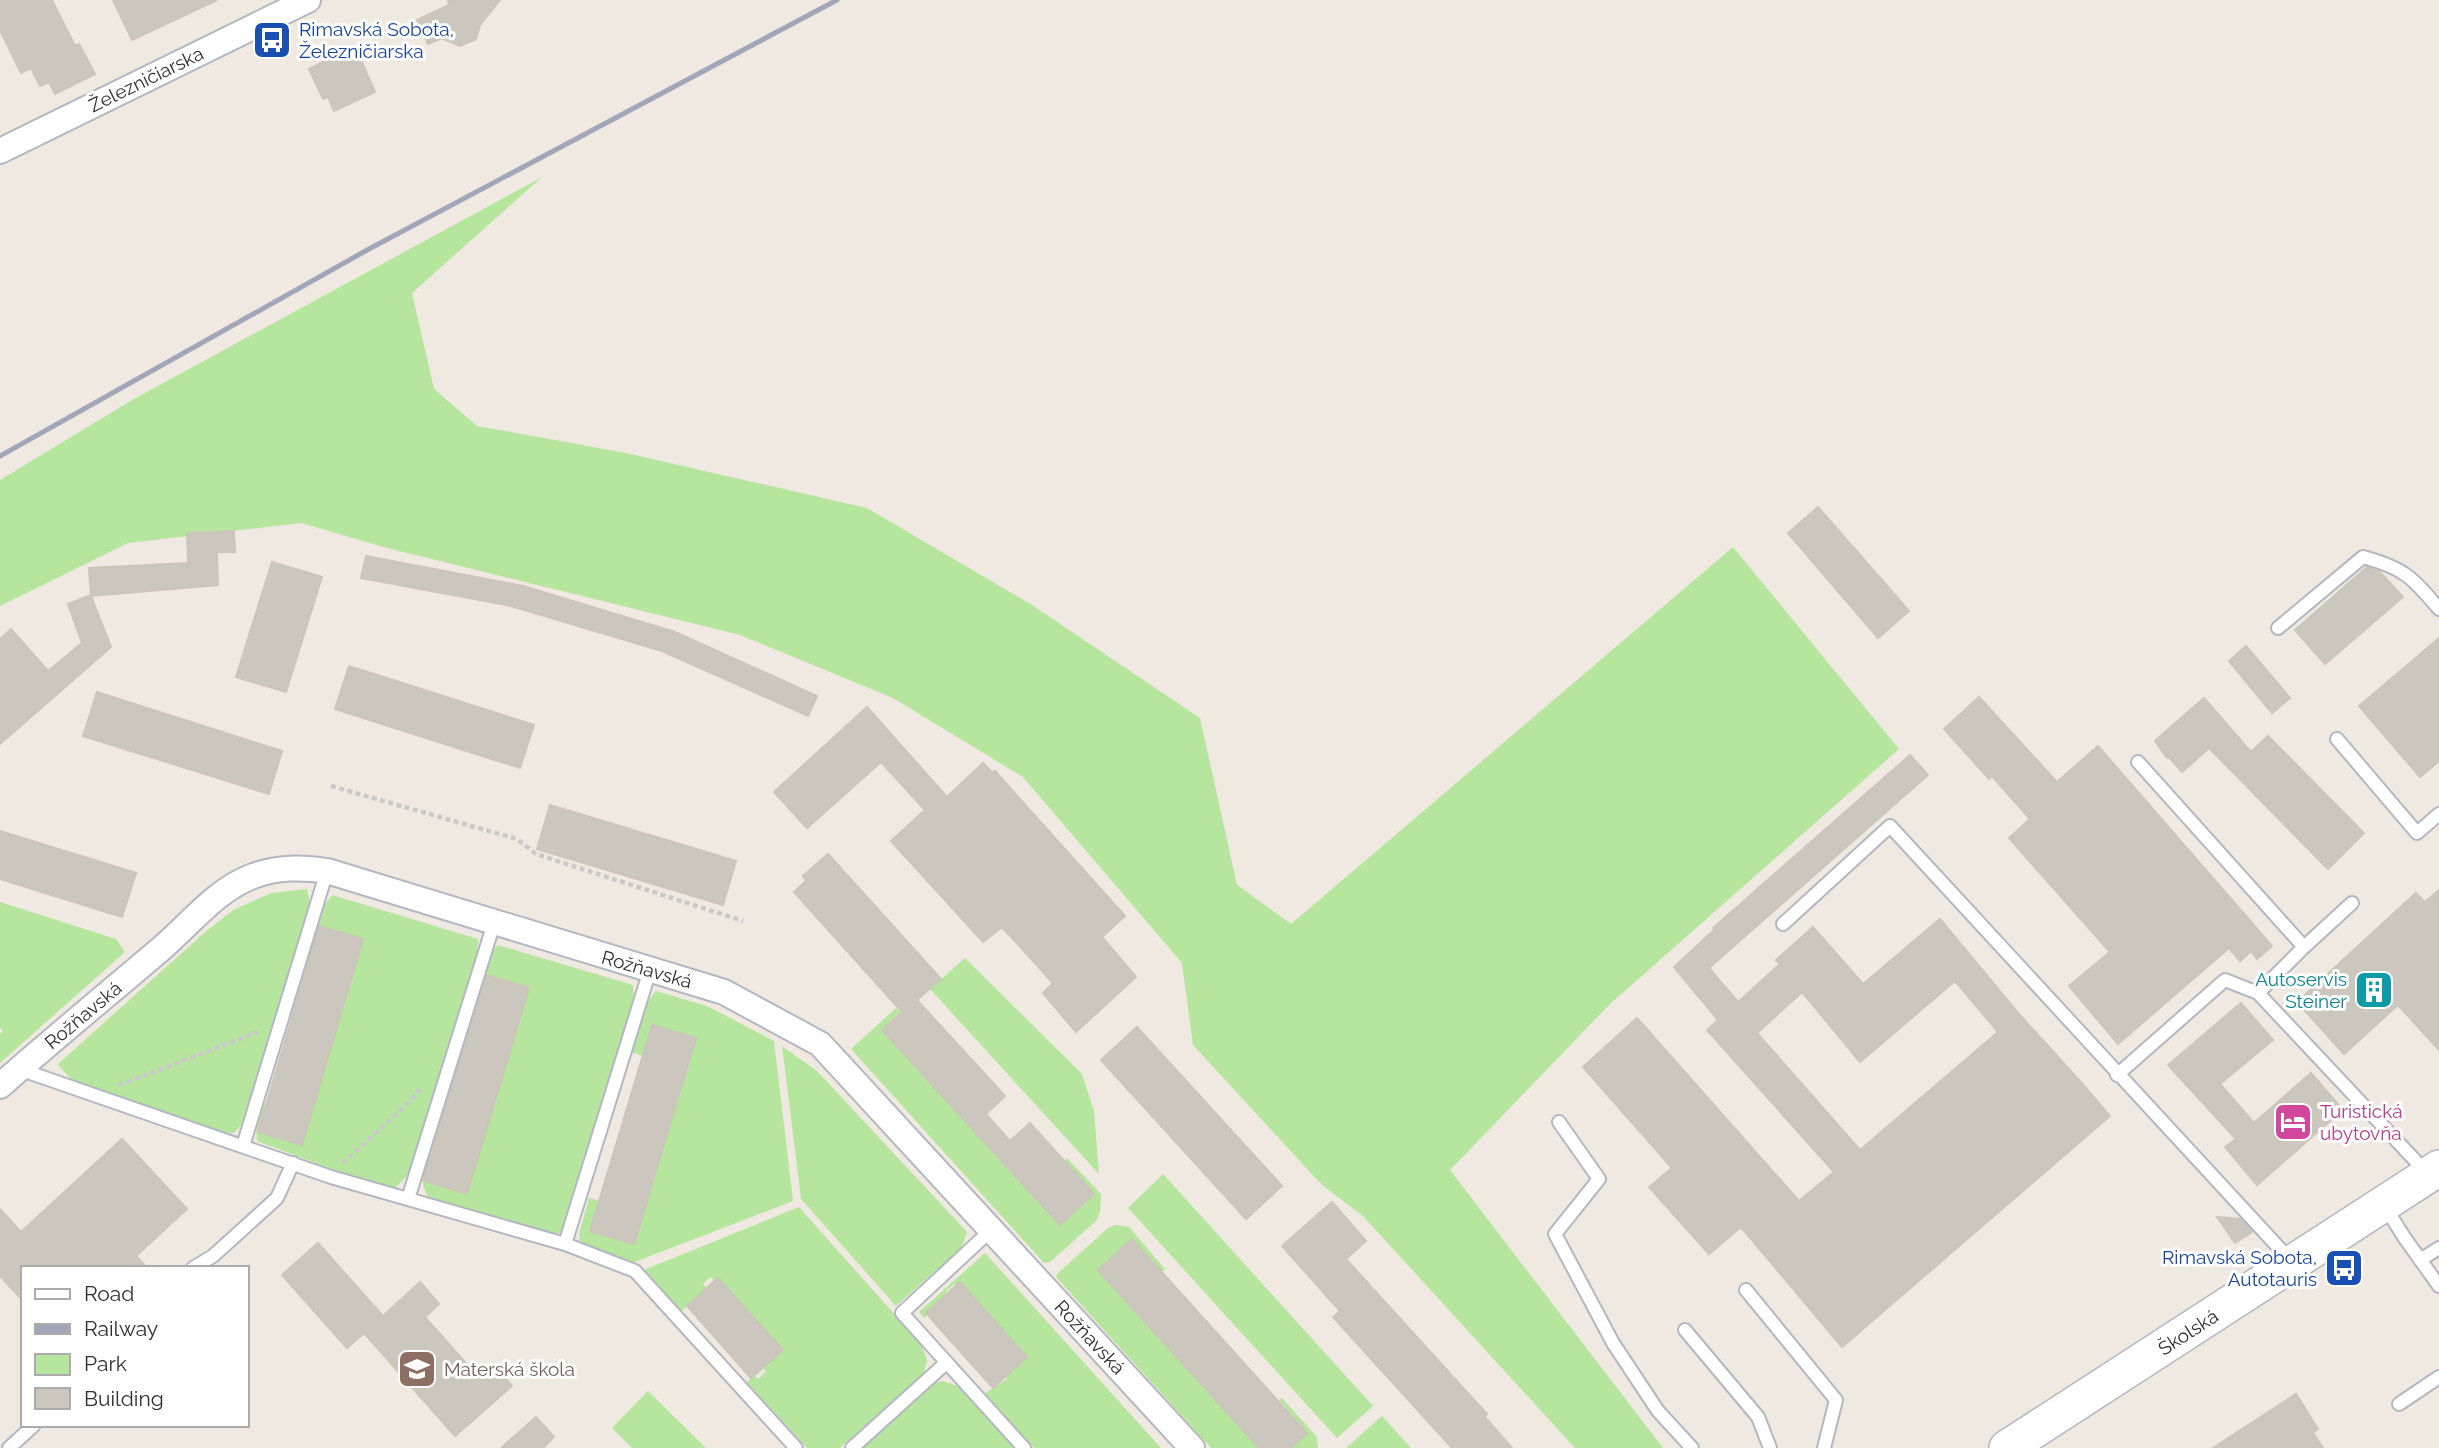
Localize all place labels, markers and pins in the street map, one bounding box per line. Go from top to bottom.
place label: Rimavská Sobota, Železničiarska [299,18,454,62]
bus stop icon: Rimavská Sobota, Železničiarska [251,19,293,61]
place label: Autoservis Steiner [2255,968,2347,1012]
building icon: Autoservis Steiner [2353,969,2395,1011]
place label: Turistická ubytovňa [2320,1100,2403,1144]
hotel icon: Turistická ubytovňa [2272,1101,2314,1143]
place label: Rimavská Sobota, Autotauris [2162,1246,2317,1290]
bus stop icon: Rimavská Sobota, Autotauris [2323,1247,2365,1289]
school or university icon: Materská škola [396,1348,438,1390]
place label: Materská škola [444,1358,575,1380]

